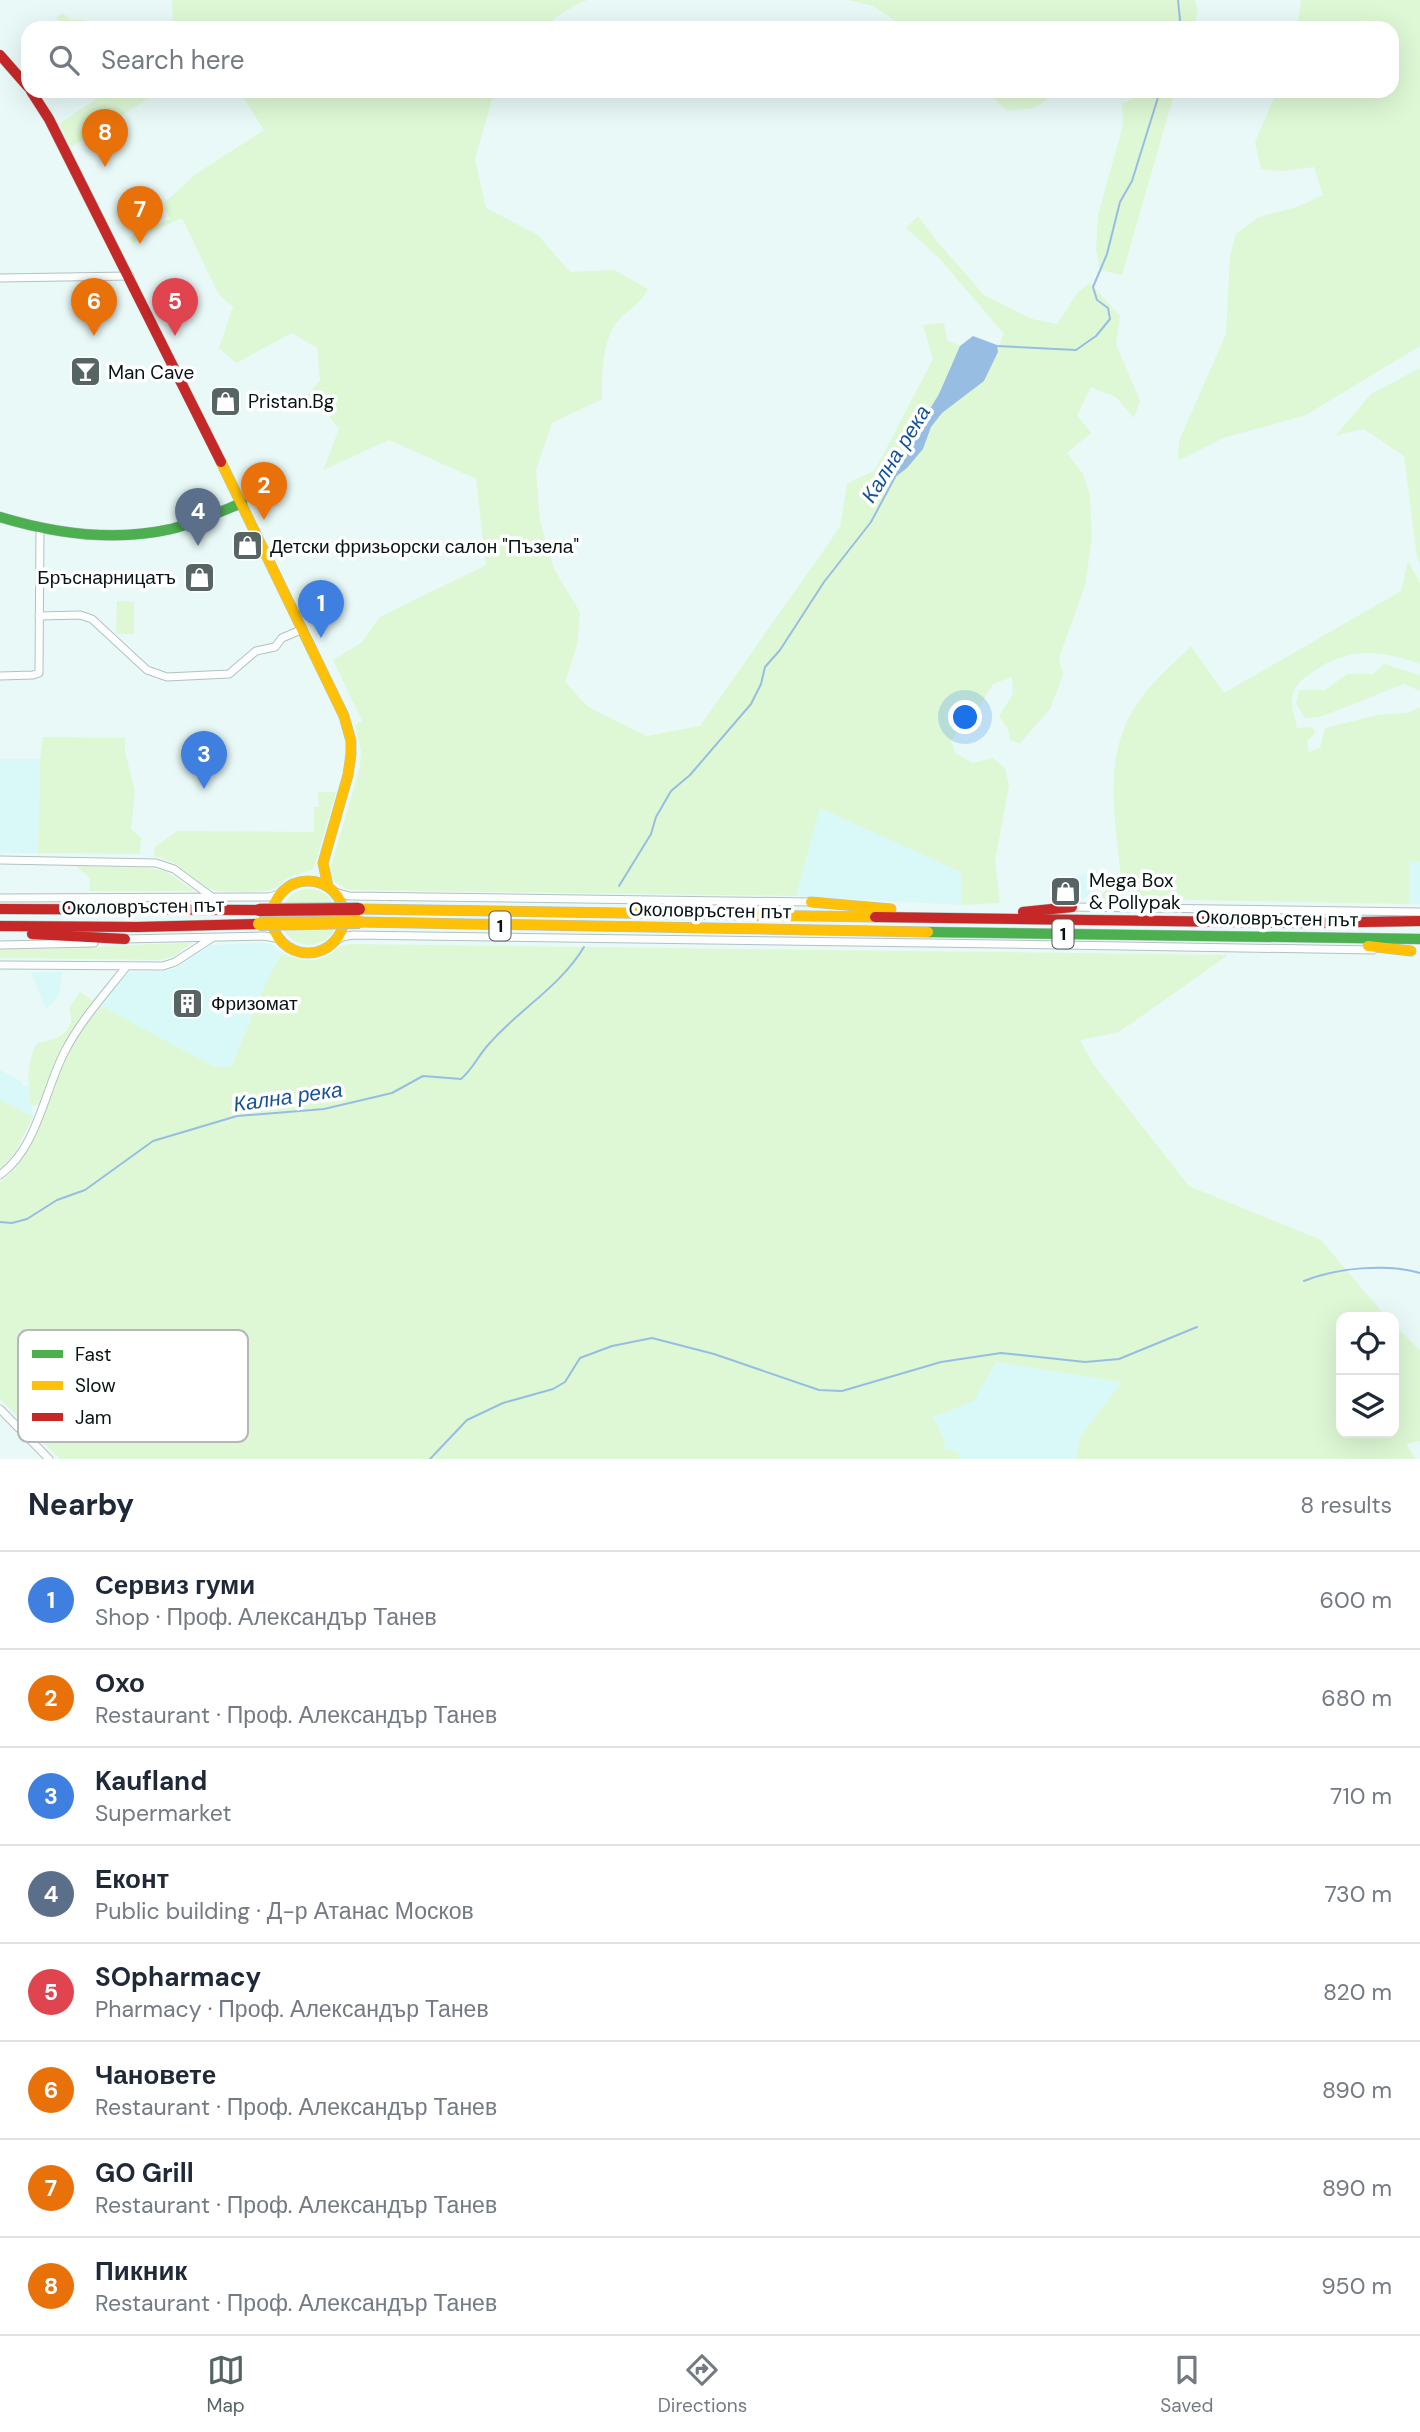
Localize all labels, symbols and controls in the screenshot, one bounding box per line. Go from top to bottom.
search box [21,21,1399,98]
icon: search [45,41,83,79]
text: Search here [101,43,244,77]
pin: 8 [82,109,128,167]
pin: 7 [117,186,163,244]
pin: 6 [71,278,117,336]
pin: 5 [152,278,198,336]
bar icon: Man Cave [68,355,102,389]
place label: Man Cave [108,360,194,385]
shop icon: Pristan.Bg [208,384,242,418]
place label: Pristan.Bg [248,389,335,414]
water label: Кална река [855,400,937,508]
pin: 2 [241,462,287,520]
pin: 4 [175,488,221,546]
shop icon: Детски фризьорски салон "Пъзела" [230,529,264,563]
place label: Детски фризьорски салон "Пъзела" [270,534,579,559]
shop icon: Бръснарницатъ [182,560,216,594]
place label: Бръснарницатъ [37,565,176,590]
pin: 1 [298,580,344,638]
your location [948,700,982,734]
pin: 3 [181,731,227,789]
place label: Mega Box & Pollypak [1089,868,1181,915]
shop icon: Mega Box & Pollypak [1049,874,1083,908]
street label: Околовръстен път [61,893,225,920]
street label: Околовръстен път [628,897,792,924]
street label: Околовръстен път [1195,905,1359,932]
road number: 1 [490,911,510,940]
road number: 1 [1052,919,1074,948]
building icon: Фризомат [171,986,205,1020]
place label: Фризомат [211,991,298,1016]
water label: Кална река [232,1075,344,1119]
map controls [1336,1312,1399,1438]
button: locate [1336,1312,1399,1375]
legend [18,1330,248,1442]
text: Fast [75,1342,111,1367]
text: Slow [75,1373,116,1398]
button: layers [1336,1375,1399,1438]
text: Jam [75,1405,112,1430]
text: Nearby [28,1485,134,1524]
text: 8 results [1300,1490,1392,1520]
text: Сервиз гуми [95,1568,255,1602]
text: 1 [47,1585,55,1615]
text: 600 m [1319,1585,1392,1615]
text: Shop · Проф. Александър Танев [95,1602,437,1632]
text: Охо [95,1666,145,1700]
text: 2 [44,1683,58,1713]
text: 680 m [1321,1683,1392,1713]
text: Restaurant · Проф. Александър Танев [95,1700,497,1730]
text: Kaufland [95,1764,207,1798]
text: 3 [44,1781,58,1811]
text: 710 m [1330,1781,1392,1811]
text: Supermarket [95,1798,231,1828]
text: Еконт [95,1862,169,1896]
text: 4 [44,1879,58,1909]
text: 730 m [1324,1879,1392,1909]
text: Public building · Д-р Атанас Москов [95,1896,474,1926]
text: SOpharmacy [95,1960,261,1994]
text: 5 [44,1977,58,2007]
text: 820 m [1323,1977,1392,2007]
text: Pharmacy · Проф. Александър Танев [95,1994,489,2024]
text: Чановете [95,2058,216,2092]
text: 6 [44,2075,58,2105]
text: 890 m [1322,2075,1392,2105]
text: Restaurant · Проф. Александър Танев [95,2092,497,2122]
text: GO Grill [95,2156,194,2190]
text: 7 [45,2173,57,2203]
text: 890 m [1322,2173,1392,2203]
text: Restaurant · Проф. Александър Танев [95,2190,497,2220]
text: Пикник [95,2254,187,2288]
text: 8 [44,2271,58,2301]
text: 950 m [1321,2271,1392,2301]
text: Restaurant · Проф. Александър Танев [95,2288,497,2318]
tab: Map [207,2351,245,2418]
tab: Directions [658,2351,747,2418]
tab: Saved [1160,2351,1213,2418]

